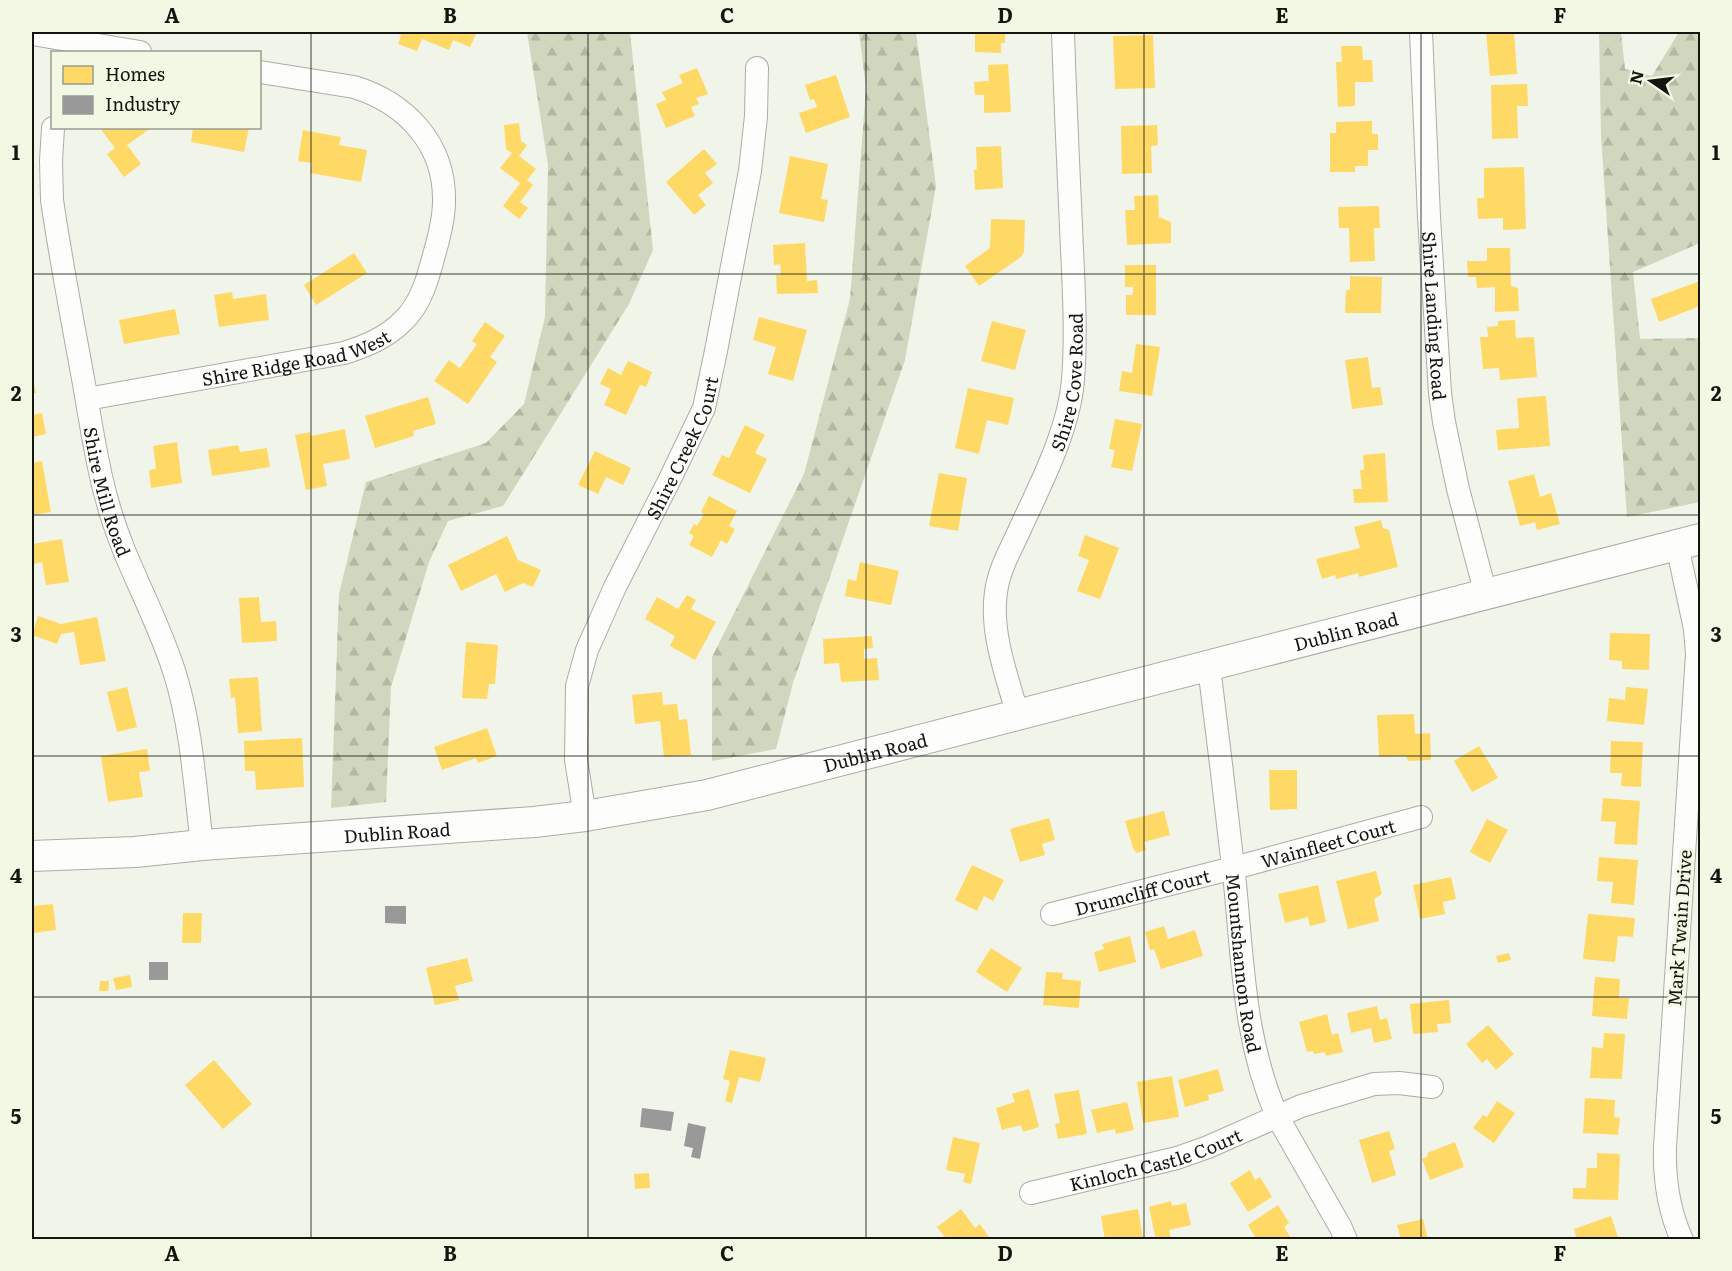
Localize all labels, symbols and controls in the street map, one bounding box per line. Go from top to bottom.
text: A [164,0,180,29]
text: B [443,0,457,29]
text: C [720,0,734,29]
text: D [997,0,1013,29]
text: E [1275,0,1289,29]
text: F [1554,0,1567,29]
legend [51,51,261,129]
north arrow [1621,51,1681,111]
text: Homes [105,60,165,87]
text: N [1622,68,1649,87]
text: Industry [105,90,181,117]
text: 1 [12,136,20,166]
text: 1 [1712,136,1720,166]
street label: Shire Landing Road [1416,230,1454,402]
street label: Shire Cove Road [1043,313,1088,455]
street label: Shire Ridge Road West [200,322,396,392]
street label: Shire Creek Court [638,373,724,524]
text: 2 [11,377,22,407]
text: 2 [1711,377,1722,407]
street label: Shire Mill Road [78,425,139,560]
street label: Dublin Road [1291,604,1401,657]
text: 3 [10,618,22,648]
text: 3 [1710,618,1722,648]
street label: Dublin Road [820,725,930,778]
street label: Wainfleet Court [1258,811,1399,874]
street label: Dublin Road [343,814,451,849]
street label: Mark Twain Drive [1660,849,1698,1007]
text: 4 [10,859,22,889]
text: 4 [1710,859,1722,889]
street label: Drumcliff Court [1072,861,1213,921]
street label: Mountshannon Road [1220,872,1269,1055]
text: 5 [11,1100,22,1130]
text: 5 [1711,1100,1722,1130]
street label: Kinloch Castle Court [1066,1120,1246,1197]
text: A [164,1237,180,1267]
text: B [443,1237,457,1267]
text: C [720,1237,734,1267]
text: D [997,1237,1013,1267]
text: E [1275,1237,1289,1267]
text: F [1554,1237,1567,1267]

